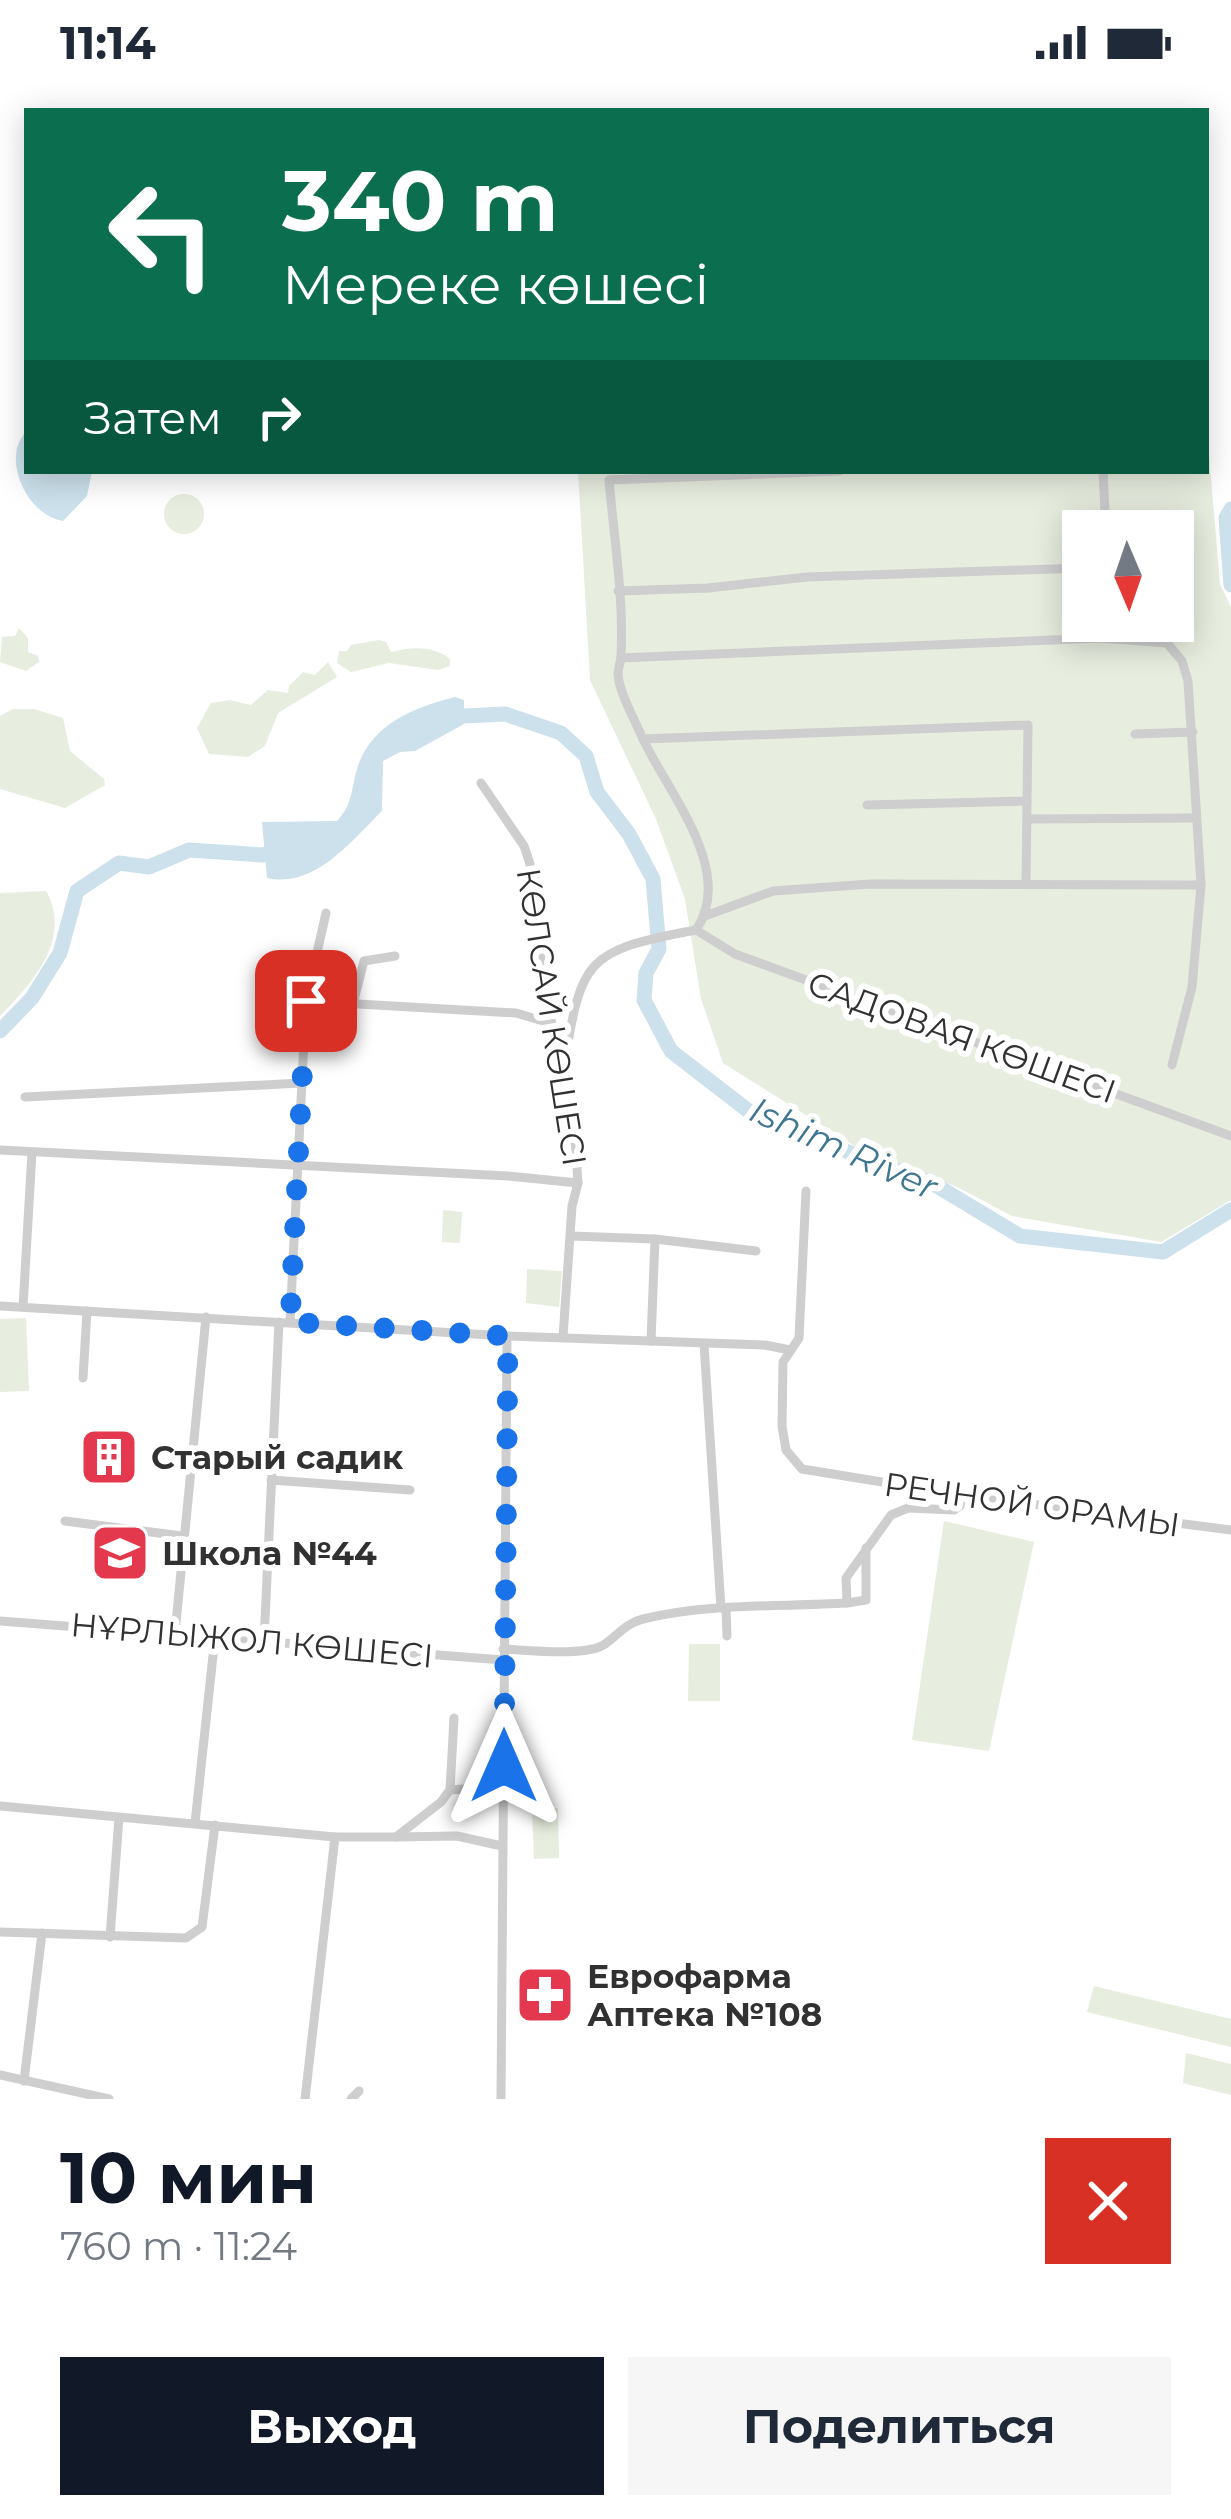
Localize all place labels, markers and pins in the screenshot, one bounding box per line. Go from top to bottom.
pin [255,950,357,1052]
building icon: Старый садик [78,1426,140,1488]
place label: Старый садик [151,1437,404,1477]
school or university icon: Школа №44 [89,1522,151,1584]
place label: Школа №44 [162,1533,377,1573]
place label: Еврофарма Аптека №108 [587,1956,822,2034]
pharmacy icon: Еврофарма Аптека №108 [514,1964,576,2026]

